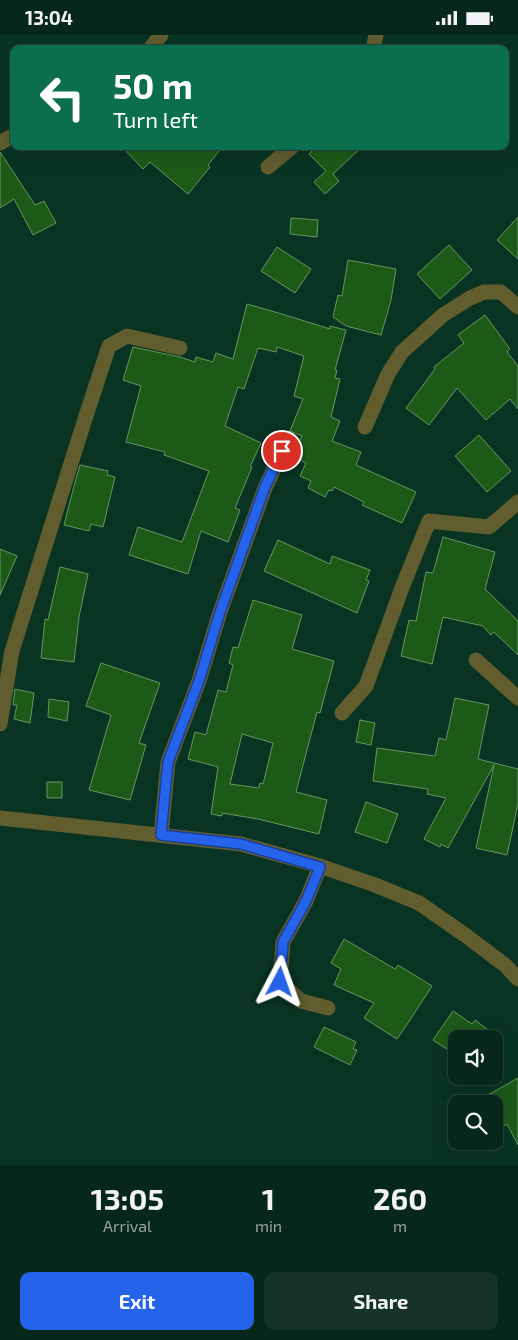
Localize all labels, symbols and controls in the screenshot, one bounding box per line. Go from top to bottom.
text: 13:04 [25,6,73,29]
text: 50 m [113,64,193,106]
icon: left [30,65,95,130]
text: Turn left [113,106,198,132]
pin [261,430,303,472]
icon: arrive [268,437,296,465]
position arrow [253,955,305,1007]
map controls [448,1030,503,1150]
button: sound [448,1030,503,1085]
button: search [448,1095,503,1150]
text: 13:05 [91,1180,164,1216]
text: 1 [262,1180,275,1216]
text: 260 [373,1180,427,1216]
text: Arrival [103,1216,152,1235]
text: min [255,1216,282,1235]
text: m [393,1216,407,1235]
button: Exit [20,1272,254,1330]
button: Share [264,1272,498,1330]

